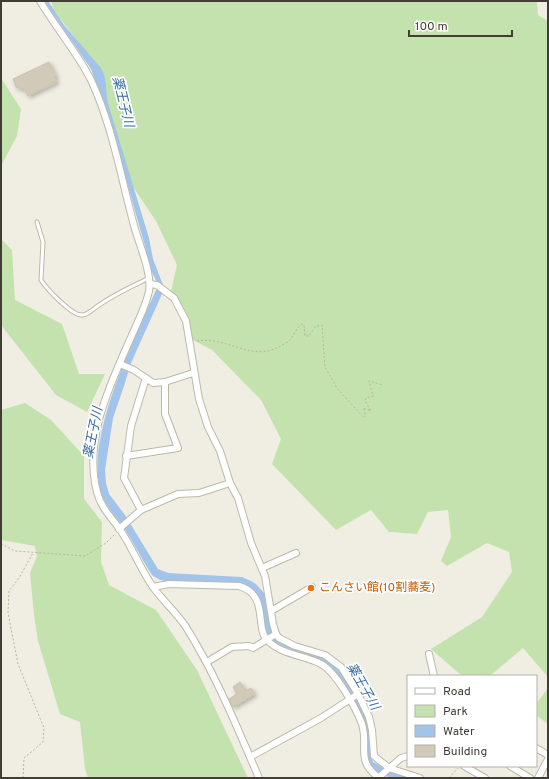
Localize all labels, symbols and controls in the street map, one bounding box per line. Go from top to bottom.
scale bar [409,12,512,38]
text: 100 m [415,19,448,35]
water label: 薬王子川 [108,75,137,131]
water label: 薬王子川 [81,404,107,460]
place label: こんさい館(10割蕎麦) [319,580,435,596]
marker: こんさい館(10割蕎麦) [306,583,316,593]
water label: 薬王子川 [342,660,383,715]
legend [407,675,537,767]
text: Road [443,684,471,700]
text: Park [443,704,468,720]
text: Water [443,724,475,740]
text: Building [443,744,487,760]

